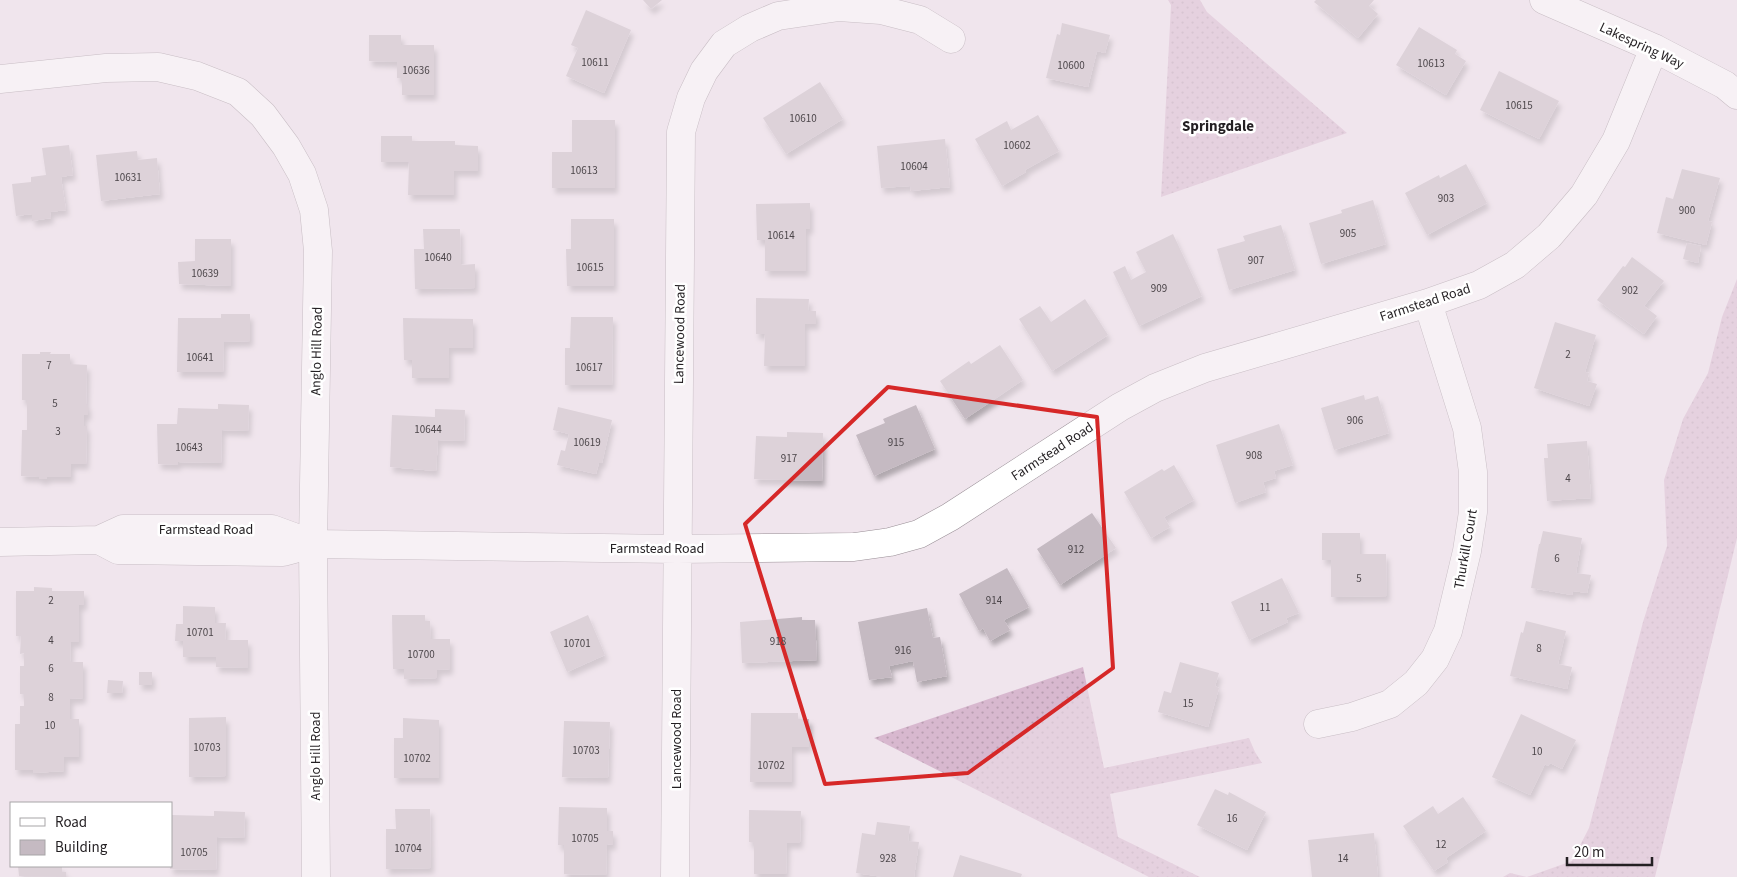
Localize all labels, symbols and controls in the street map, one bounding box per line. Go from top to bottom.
street label: Lakespring Way [1596,18,1688,74]
house number: 10611 [581,55,609,70]
house number: 10613 [1417,56,1445,71]
house number: 10600 [1057,58,1085,73]
house number: 10636 [402,63,430,78]
house number: 10615 [1505,98,1533,113]
house number: 10610 [789,111,817,126]
district label: Springdale [1182,116,1254,137]
house number: 10602 [1003,138,1031,153]
house number: 10604 [900,159,928,174]
house number: 10613 [570,163,598,178]
house number: 10631 [114,170,142,185]
house number: 903 [1438,191,1454,206]
house number: 900 [1679,203,1695,218]
house number: 905 [1340,226,1356,241]
house number: 10614 [767,228,795,243]
house number: 10640 [424,250,452,265]
house number: 907 [1248,253,1264,268]
house number: 10615 [576,260,604,275]
house number: 10639 [191,266,219,281]
street label: Farmstead Road [1377,279,1473,327]
house number: 909 [1151,281,1167,296]
house number: 902 [1622,283,1638,298]
street label: Lancewood Road [669,284,691,384]
street label: Anglo Hill Road [306,306,328,396]
house number: 2 [1565,347,1571,362]
house number: 10641 [186,350,214,365]
house number: 7 [46,358,52,373]
house number: 10617 [575,360,603,375]
house number: 5 [52,396,58,411]
house number: 906 [1347,413,1364,428]
street label: Farmstead Road [1007,418,1098,486]
house number: 10644 [414,422,442,437]
house number: 3 [55,424,61,439]
house number: 10619 [573,435,601,450]
house number: 915 [888,435,904,450]
house number: 10643 [175,440,203,455]
house number: 908 [1246,448,1263,463]
house number: 917 [781,451,797,466]
house number: 4 [1565,471,1571,486]
street label: Thurkill Court [1449,507,1483,591]
street label: Farmstead Road [159,520,253,540]
street label: Farmstead Road [610,539,704,559]
house number: 912 [1068,542,1084,557]
house number: 6 [1554,551,1560,566]
house number: 5 [1356,571,1362,586]
house number: 2 [48,593,54,608]
house number: 914 [986,593,1003,608]
house number: 11 [1260,600,1270,615]
house number: 10701 [186,625,214,640]
house number: 4 [48,633,54,648]
house number: 918 [770,634,787,649]
house number: 10701 [563,636,591,651]
house number: 8 [1536,641,1542,656]
house number: 916 [895,643,912,658]
house number: 10700 [407,647,435,662]
house number: 6 [48,661,54,676]
street label: Lancewood Road [667,689,687,789]
house number: 8 [48,690,54,705]
house number: 15 [1183,696,1193,711]
street label: Anglo Hill Road [306,712,326,800]
house number: 10 [45,718,55,733]
house number: 10703 [193,740,221,755]
house number: 10703 [572,743,600,758]
house number: 10 [1532,744,1542,759]
house number: 10702 [403,751,431,766]
house number: 10702 [757,758,785,773]
legend [10,802,172,867]
house number: 16 [1227,811,1238,826]
text: Road [55,812,87,833]
house number: 10705 [571,831,599,846]
scale bar [1567,834,1652,866]
text: Building [55,837,108,858]
house number: 12 [1436,837,1446,852]
house number: 10704 [394,841,422,856]
text: 20 m [1574,842,1604,863]
house number: 10705 [180,845,208,860]
house number: 928 [880,851,897,866]
house number: 14 [1338,851,1349,866]

